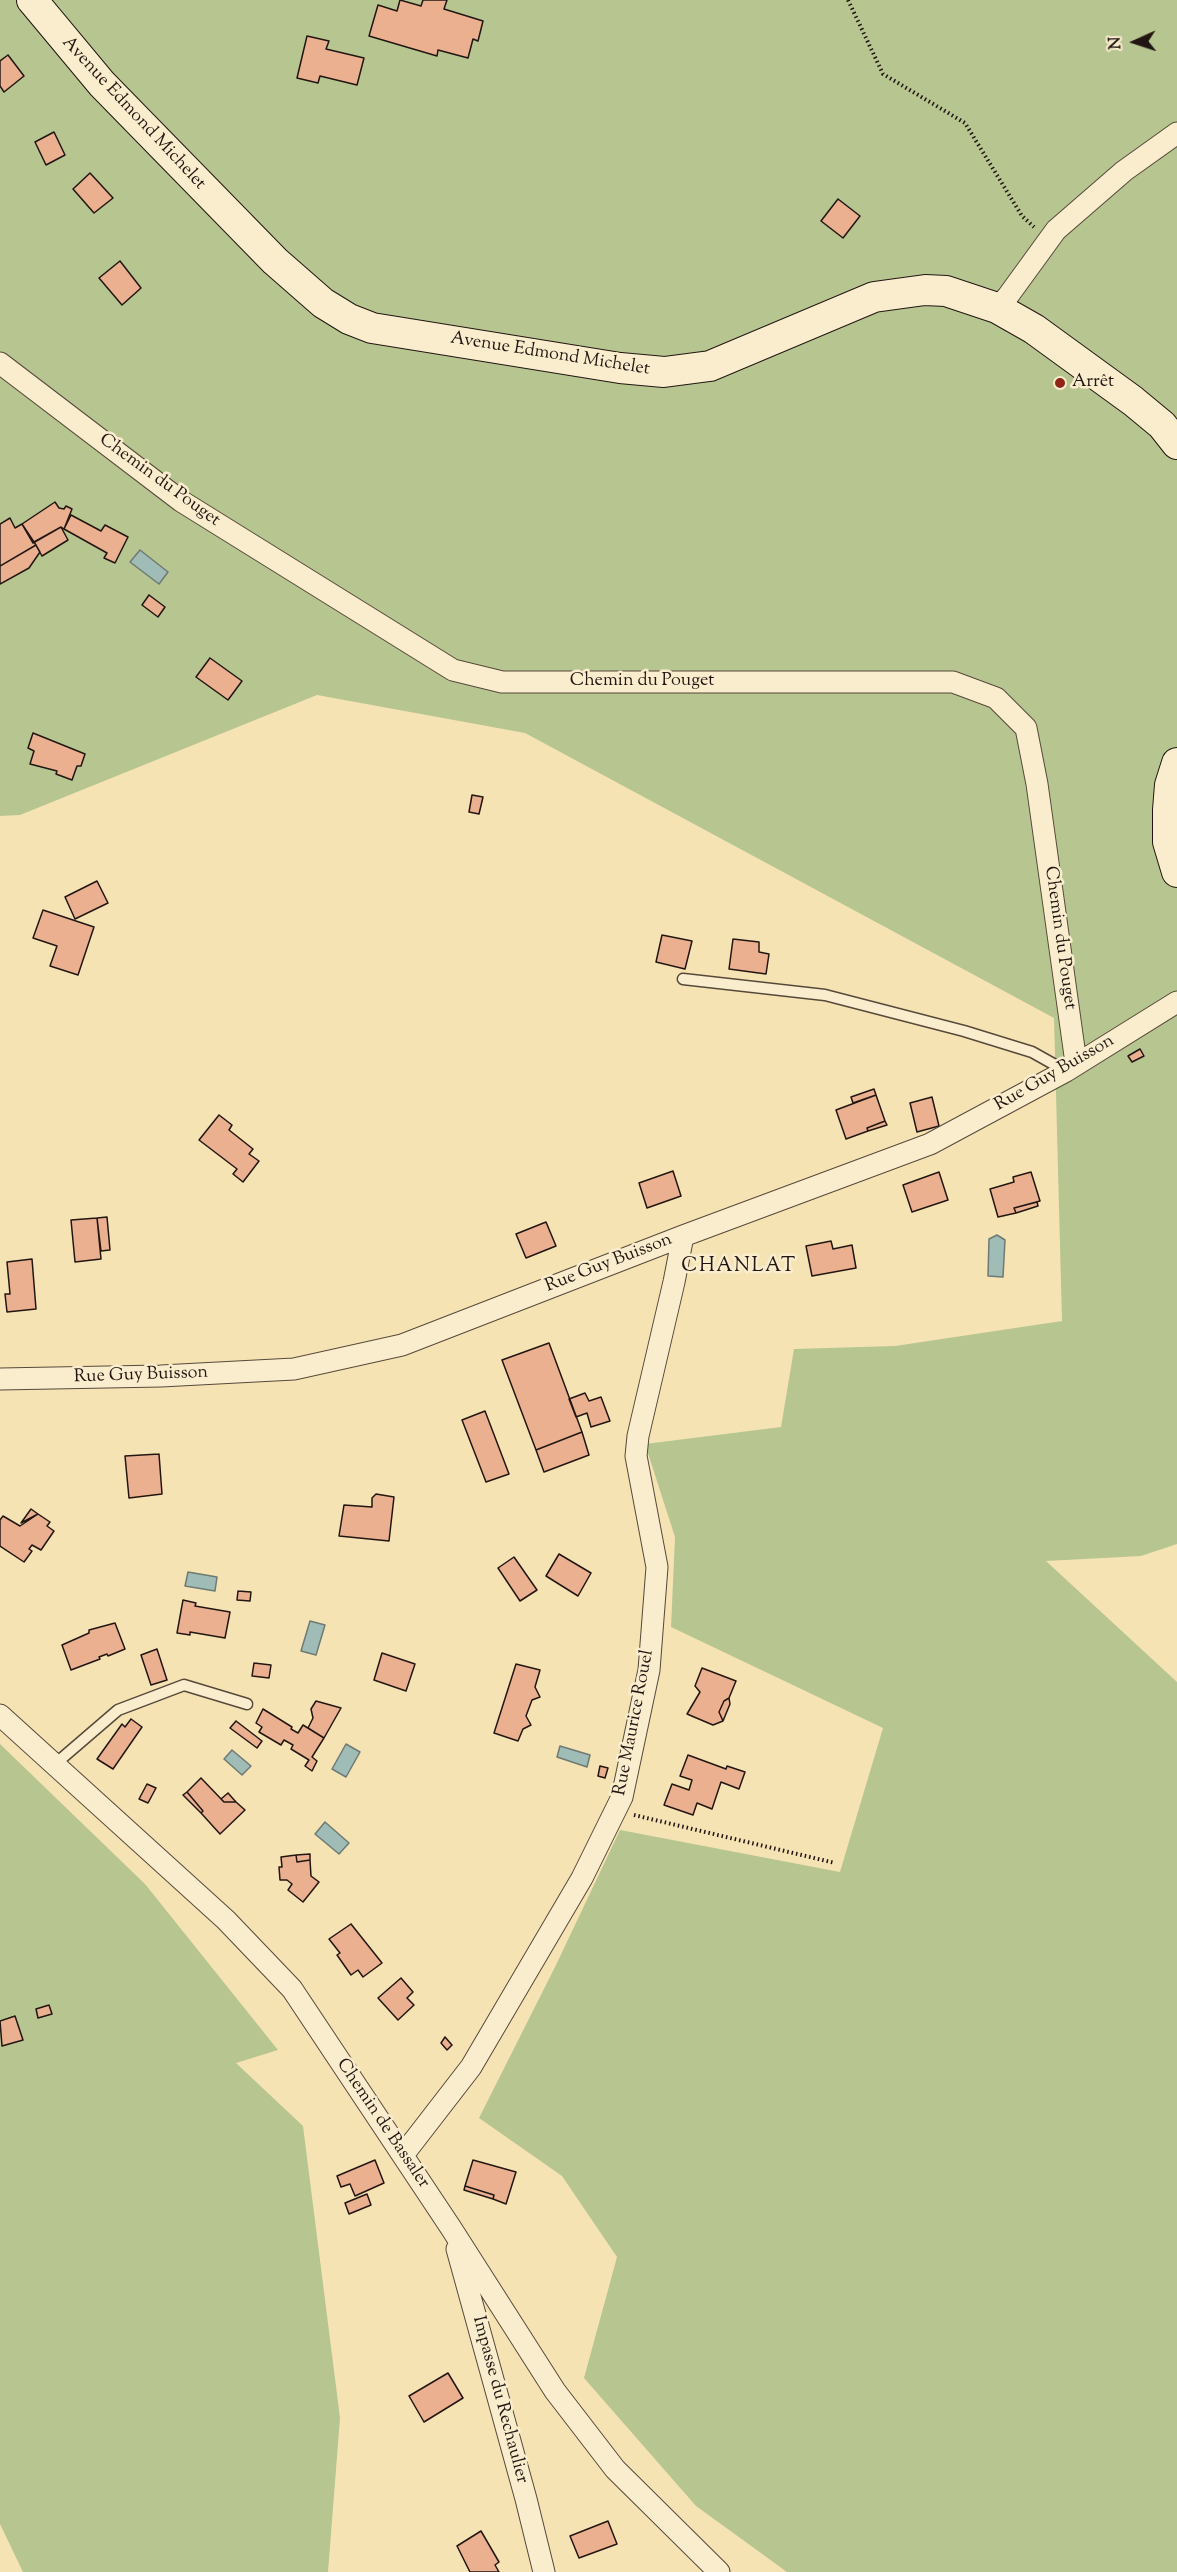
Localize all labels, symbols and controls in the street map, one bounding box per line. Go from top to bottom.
north arrow [1105,12,1165,72]
street label: Avenue Edmond Michelet [56,33,210,195]
text: N [1105,36,1128,50]
street label: Avenue Edmond Michelet [449,329,651,381]
place label: Arrêt [1072,372,1114,394]
marker: Arrêt [1053,376,1067,390]
street label: Chemin du Pouget [94,430,224,532]
street label: Chemin du Pouget [570,671,714,693]
street label: Chemin du Pouget [1038,865,1080,1011]
street label: Rue Guy Buisson [991,1031,1119,1117]
street label: Rue Guy Buisson [542,1230,676,1298]
district label: CHANLAT [681,1256,797,1280]
street label: Rue Guy Buisson [73,1363,209,1389]
street label: Rue Maurice Rouel [610,1648,660,1798]
street label: Chemin de Bassaler [331,2055,433,2193]
street label: Impasse du Rechaulier [466,2314,532,2486]

